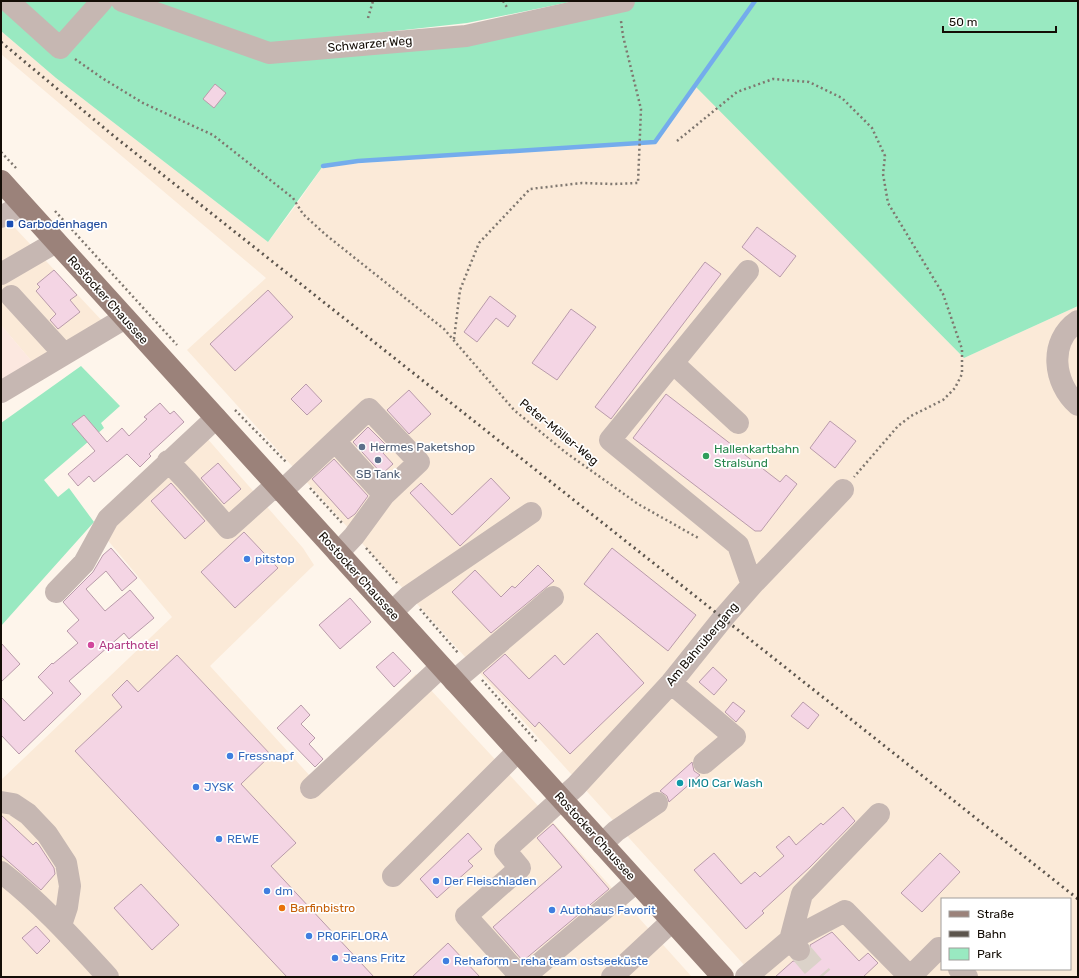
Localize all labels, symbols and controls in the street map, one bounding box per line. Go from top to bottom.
scale bar [943,8,1056,34]
text: 50 m [949,15,977,29]
street label: Schwarzer Weg [327,33,413,55]
place label: Garbodenhagen [18,217,108,231]
marker: Garbodenhagen [5,219,15,229]
street label: Rostocker Chaussee [65,253,151,347]
street label: Peter-Möller-Weg [517,396,601,468]
place label: Hermes Paketshop [370,440,475,454]
marker: Hermes Paketshop [357,442,367,452]
place label: Hallenkartbahn Stralsund [714,442,799,470]
marker: Hallenkartbahn Stralsund [701,451,711,461]
marker: SB Tank [373,455,383,465]
place label: SB Tank [356,467,401,481]
street label: Rostocker Chaussee [316,529,402,623]
place label: pitstop [255,552,295,566]
marker: pitstop [242,554,252,564]
street label: Am Bahnübergang [663,599,741,689]
place label: Aparthotel [99,638,159,652]
marker: Aparthotel [86,640,96,650]
place label: Fressnapf [238,749,294,763]
marker: Fressnapf [225,751,235,761]
place label: IMO Car Wash [688,776,763,790]
marker: IMO Car Wash [675,778,685,788]
place label: JYSK [204,780,235,794]
marker: JYSK [191,782,201,792]
street label: Rostocker Chaussee [552,789,638,883]
place label: REWE [227,832,259,846]
marker: REWE [214,834,224,844]
place label: Der Fleischladen [444,874,537,888]
marker: Der Fleischladen [431,876,441,886]
place label: dm [275,884,293,898]
marker: dm [262,886,272,896]
legend [941,898,1071,970]
place label: Barfinbistro [290,901,355,915]
marker: Barfinbistro [277,903,287,913]
place label: Autohaus Favorit [560,903,656,917]
marker: Autohaus Favorit [547,905,557,915]
text: Straße [977,907,1014,921]
text: Bahn [977,927,1006,941]
place label: PROFiFLORA [317,929,388,943]
marker: PROFiFLORA [304,931,314,941]
text: Park [977,947,1003,961]
place label: Jeans Fritz [343,951,405,965]
marker: Jeans Fritz [330,953,340,963]
place label: Rehaform - reha team ostseeküste [454,954,649,968]
marker: Rehaform - reha team ostseeküste [441,956,451,966]

